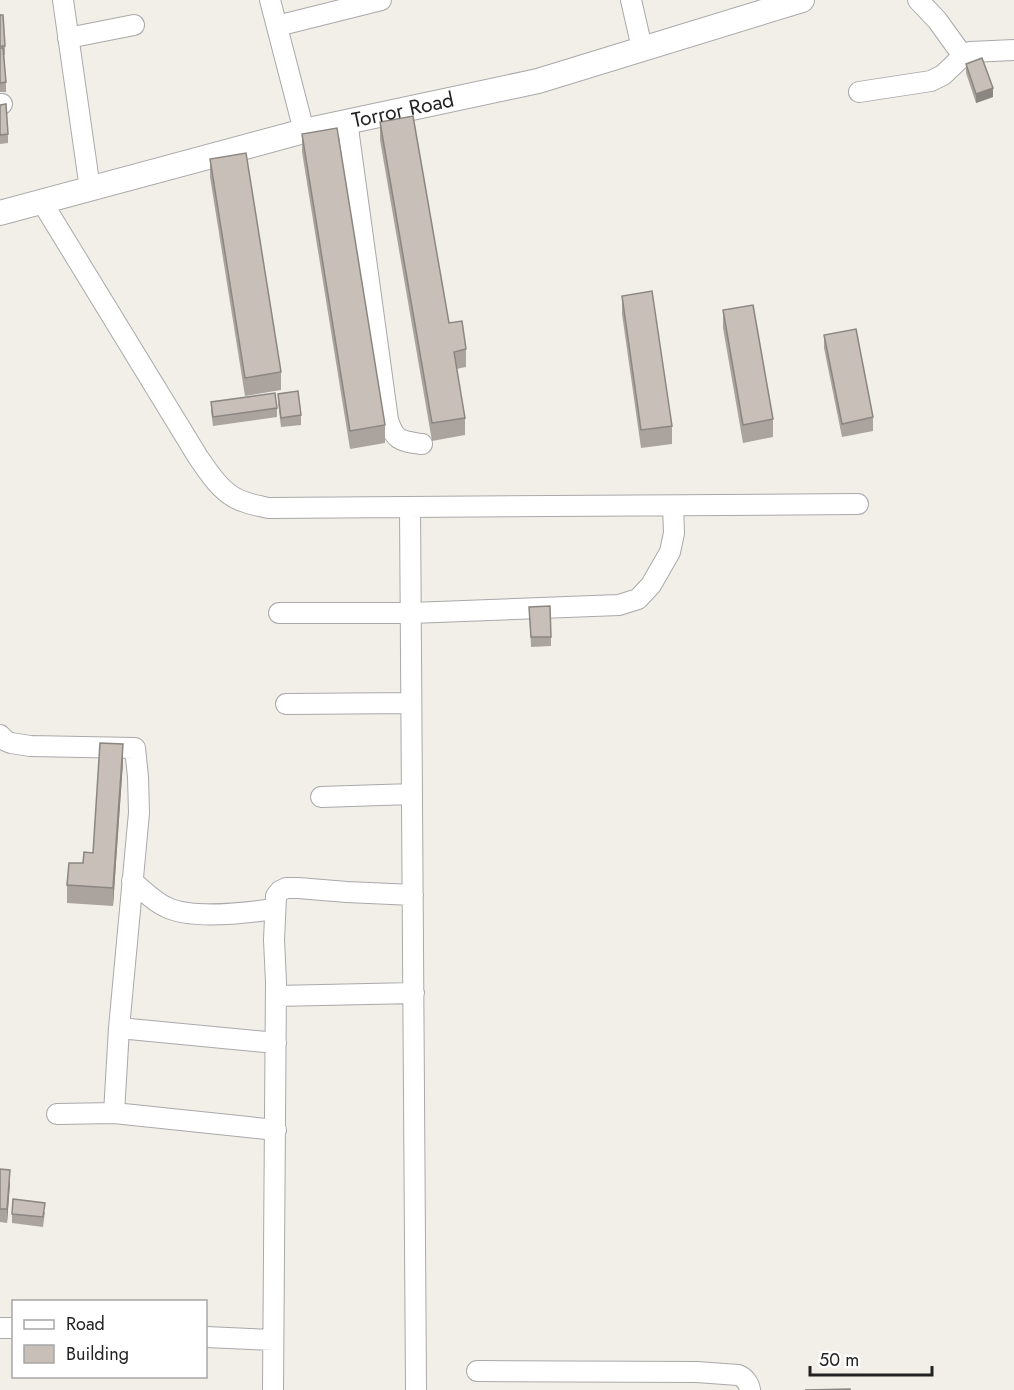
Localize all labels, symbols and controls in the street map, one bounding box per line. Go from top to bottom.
street label: Torror Road [349,84,457,135]
legend [12,1300,207,1378]
text: Road [66,1311,105,1337]
scale bar [810,1339,932,1377]
text: Building [66,1341,129,1367]
text: 50 m [819,1347,859,1373]

